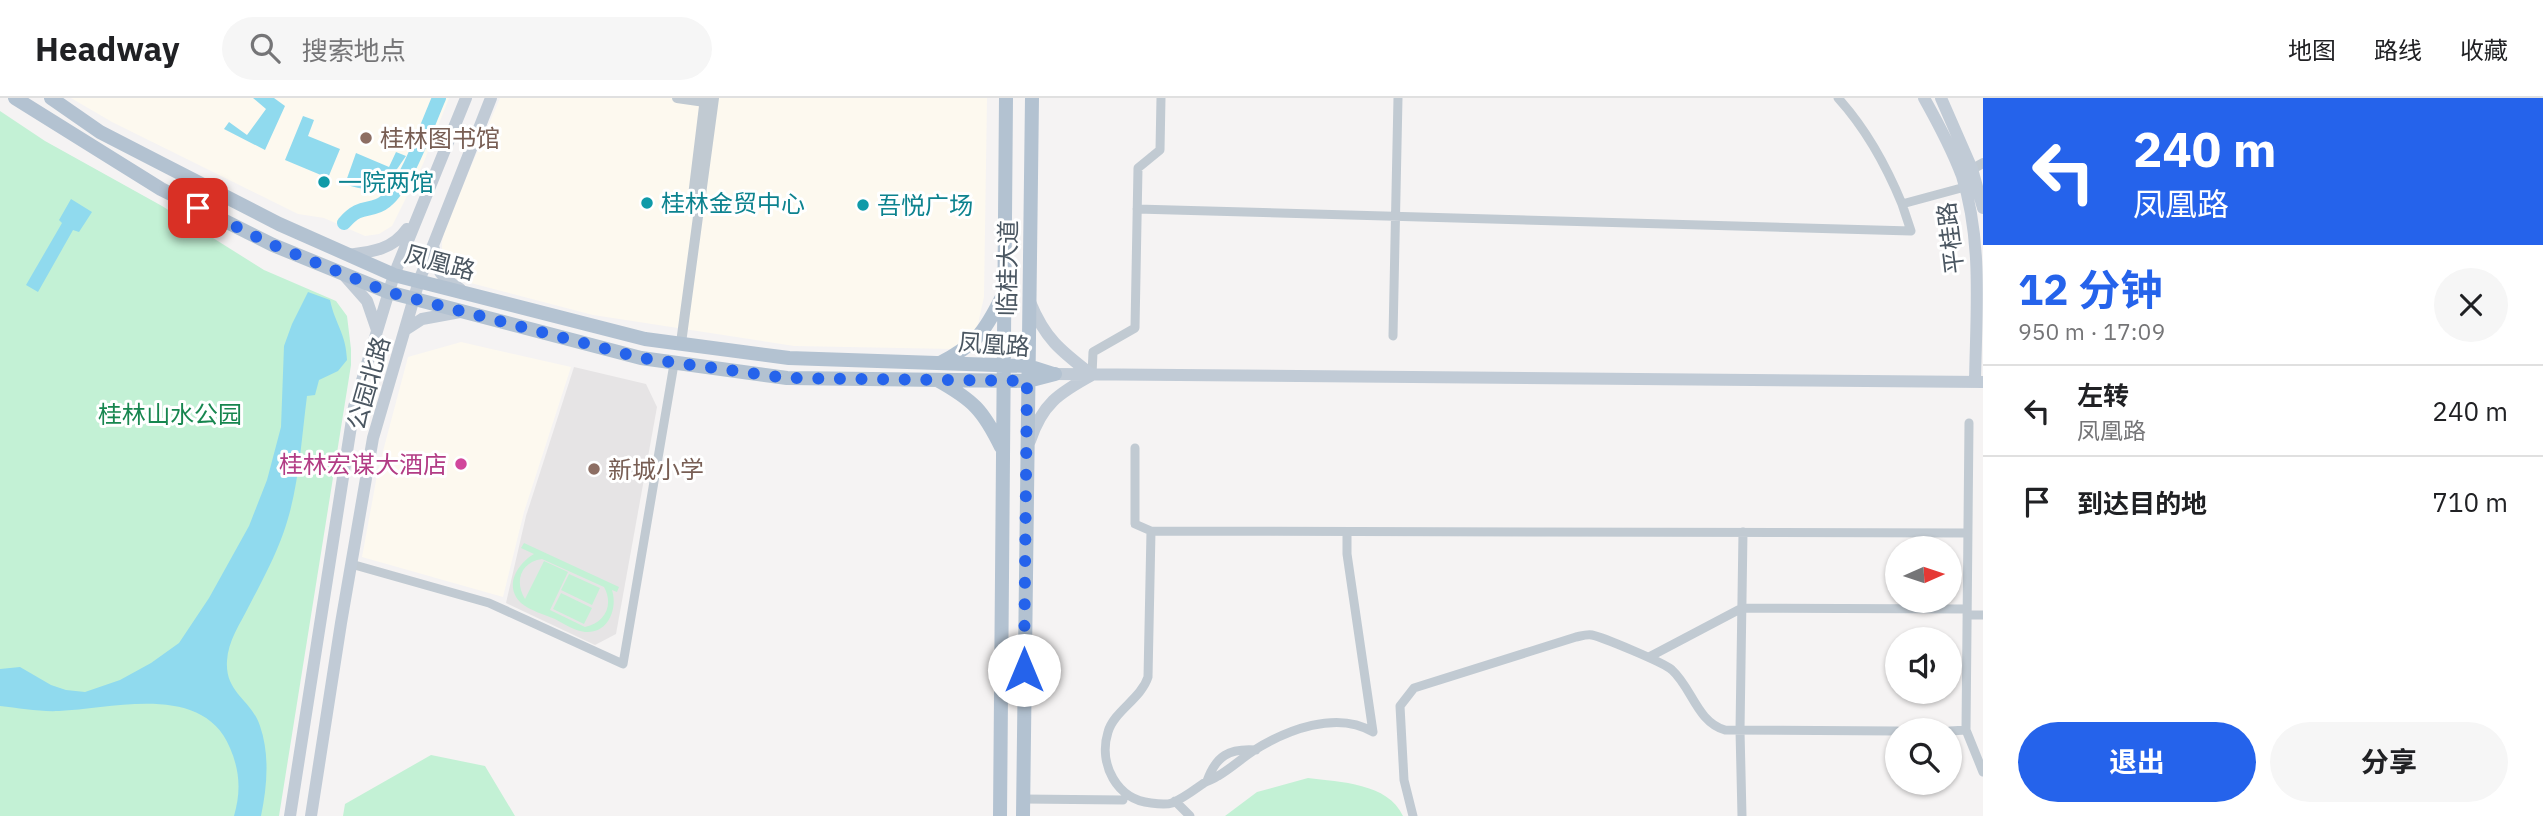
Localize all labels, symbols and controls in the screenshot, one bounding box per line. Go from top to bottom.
search box [222,17,712,80]
text: Headway [35,27,180,70]
icon: search [246,29,284,67]
text: 搜索地点 [302,33,406,67]
text: 地图 [2288,34,2336,66]
text: 路线 [2374,34,2422,66]
text: 收藏 [2460,34,2508,66]
text: 240 m [2133,117,2277,180]
place label: 桂林图书馆 [380,122,500,154]
icon: left [2018,126,2109,217]
marker: 桂林图书馆 [358,130,374,146]
place label: 一院两馆 [338,166,434,198]
marker: 一院两馆 [316,174,332,190]
pin [168,178,228,238]
text: 凤凰路 [2133,183,2229,225]
place label: 桂林金贸中心 [661,187,805,219]
icon: arrive [179,189,217,227]
place label: 吾悦广场 [877,189,973,221]
marker: 桂林金贸中心 [639,195,655,211]
marker: 吾悦广场 [855,197,871,213]
street label: 平桂路 [1930,200,1970,276]
street label: 临桂大道 [990,220,1024,316]
street label: 凤凰路 [401,237,479,287]
text: 12 分钟 [2018,262,2162,317]
button: close [2434,268,2508,342]
text: 950 m · 17:09 [2018,316,2165,346]
street label: 凤凰路 [957,326,1031,362]
street label: 公园北路 [339,332,397,434]
text: 左转 [2077,378,2129,412]
icon: left [2018,392,2056,430]
text: 240 m [2432,394,2508,428]
park label: 桂林山水公园 [98,398,242,430]
text: 凤凰路 [2077,415,2146,445]
place label: 桂林宏谋大酒店 [279,448,447,480]
place label: 新城小学 [608,453,704,485]
marker: 桂林宏谋大酒店 [453,456,469,472]
marker: 新城小学 [586,461,602,477]
icon: arrive [2018,483,2056,521]
text: 710 m [2432,485,2508,519]
text: 到达目的地 [2077,486,2207,520]
north arrow [1885,536,1962,612]
map controls [1885,536,1962,795]
button: sound [1885,627,1962,704]
position arrow [987,633,1061,707]
button: search [1885,718,1962,795]
button: 退出 [2018,722,2256,802]
button: 分享 [2270,722,2508,802]

